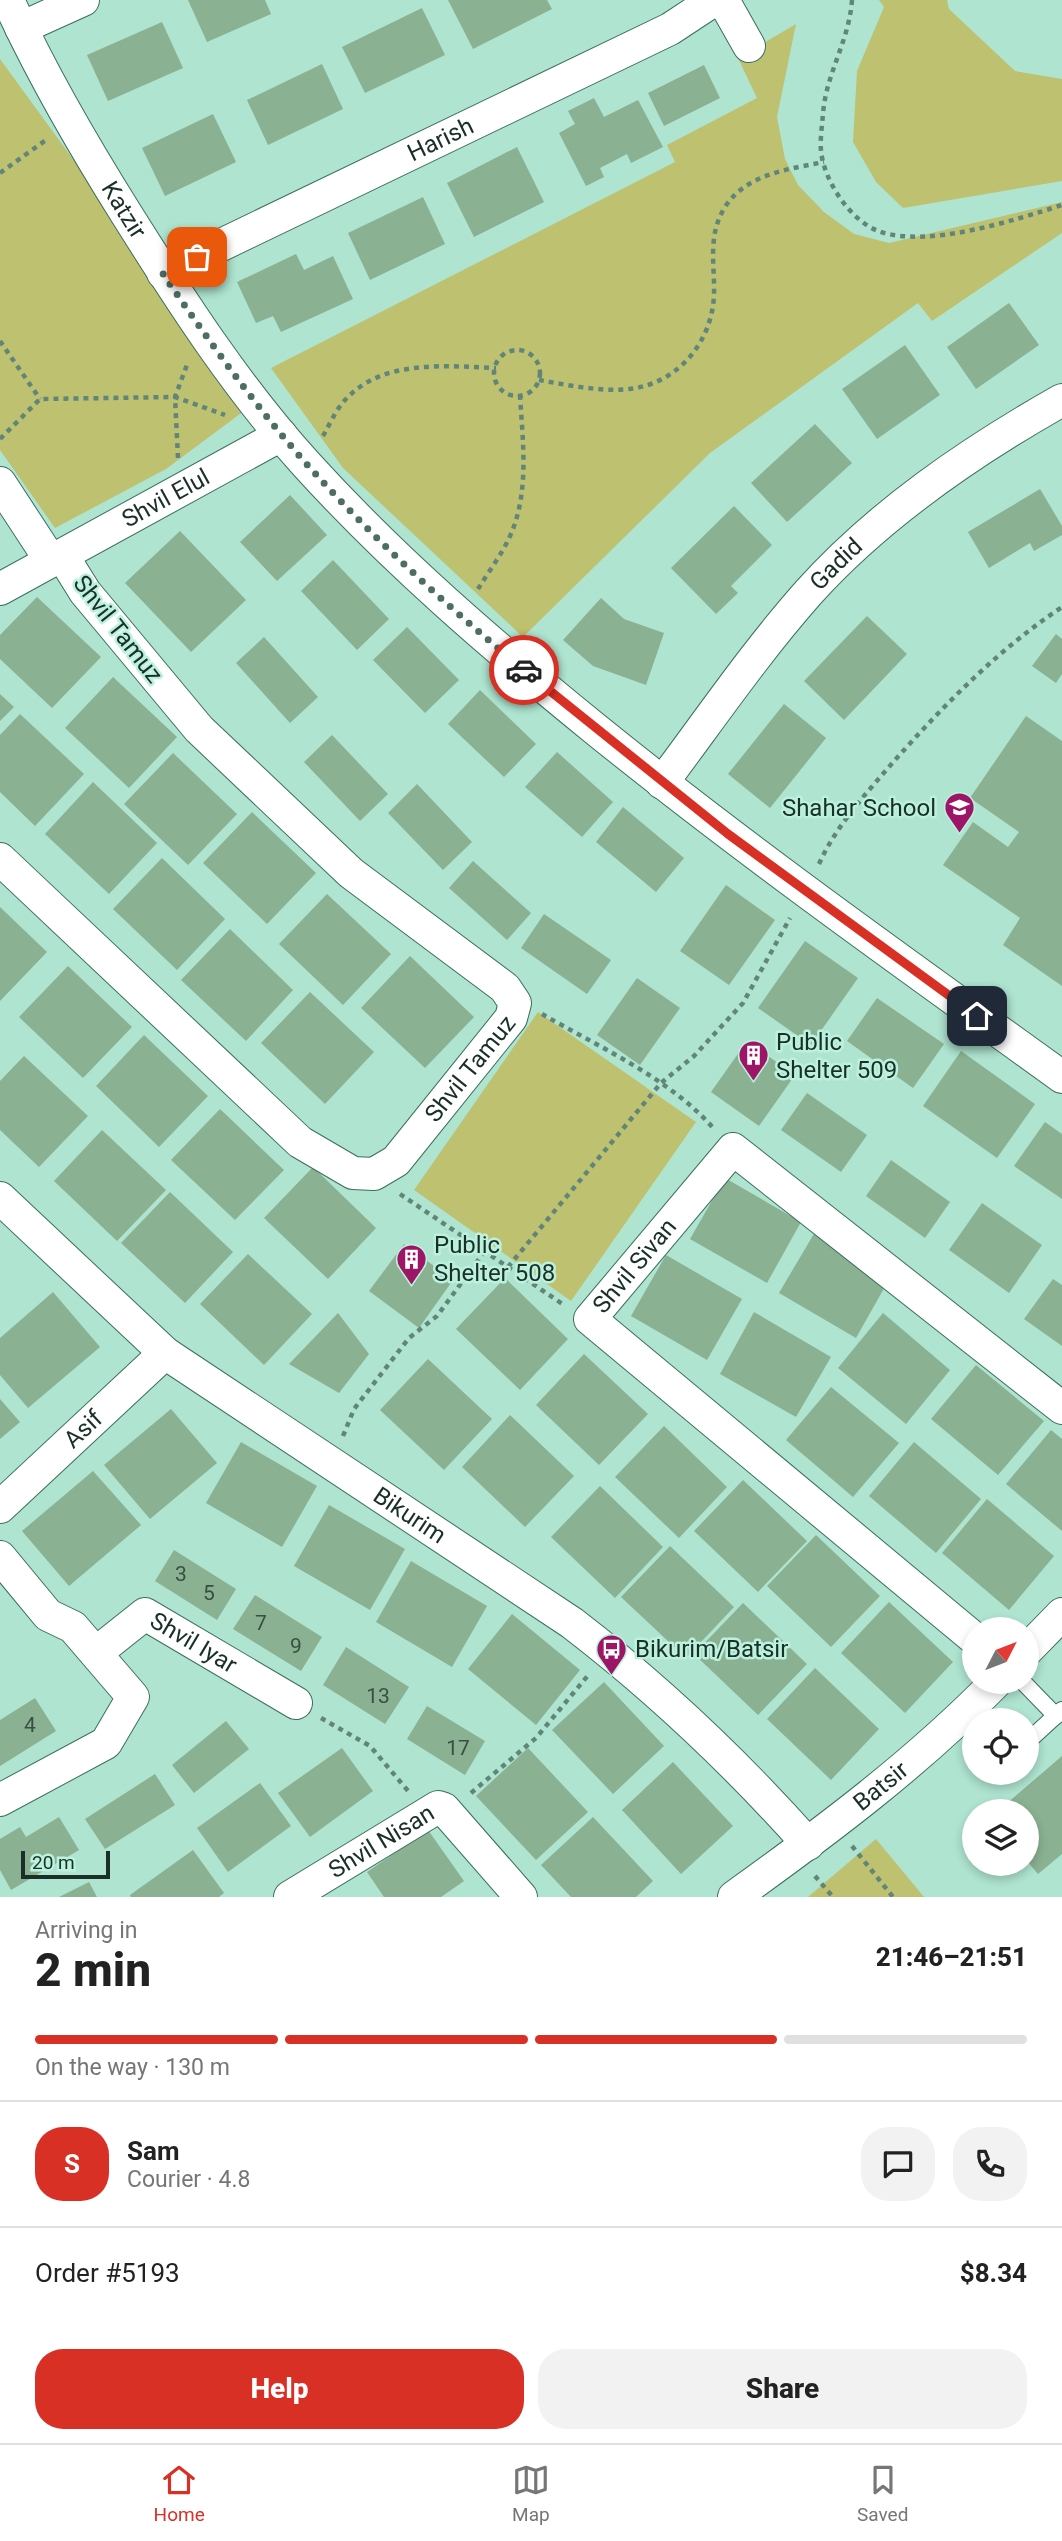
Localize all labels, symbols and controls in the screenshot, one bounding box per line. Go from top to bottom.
street label: Harish [403,112,478,167]
street label: Katzir [96,176,152,244]
pin [167,227,227,287]
icon: bag [178,238,216,276]
street label: Shvil Elul [117,463,214,533]
street label: Gadid [804,532,868,596]
street label: Shvil Tamuz [67,570,169,688]
courier [489,635,559,705]
icon: car [505,651,543,689]
school or university icon: Shahar School [942,791,976,835]
place label: Shahar School [782,794,936,822]
pin [947,986,1007,1046]
icon: home [958,997,996,1035]
street label: Shvil Tamuz [419,1010,522,1127]
place label: Public Shelter 509 [776,1028,897,1084]
building icon: Public Shelter 509 [736,1039,770,1083]
street label: Shvil Sivan [587,1213,682,1319]
place label: Public Shelter 508 [434,1231,555,1287]
building icon: Public Shelter 508 [394,1242,428,1286]
street label: Asif [58,1404,109,1454]
street label: Bikurim [368,1481,451,1549]
house number: 3 [175,1562,187,1586]
house number: 5 [203,1581,215,1605]
street label: Shvil Iyar [145,1606,242,1679]
house number: 7 [255,1611,267,1635]
north arrow [962,1617,1040,1694]
map controls [962,1617,1039,1876]
bus stop icon: Bikurim/Batsir [595,1632,629,1676]
house number: 9 [290,1634,302,1658]
place label: Bikurim/Batsir [635,1635,788,1663]
house number: 13 [366,1684,390,1708]
button: locate [962,1708,1039,1785]
house number: 4 [24,1713,36,1737]
house number: 17 [446,1736,470,1760]
street label: Batsir [848,1756,914,1817]
street label: Shvil Nisan [324,1799,439,1884]
button: layers [962,1799,1039,1876]
scale bar [21,1848,110,1880]
text: 20 m [32,1851,75,1874]
text: Arriving in [35,1917,138,1944]
text: 21:46–21:51 [876,1942,1027,1972]
text: 2 min [35,1943,151,1997]
text: On the way · 130 m [35,2054,230,2081]
button: chat [861,2127,935,2201]
button: phone [953,2127,1027,2201]
text: Sam [127,2136,179,2166]
text: S [64,2149,80,2179]
text: Courier · 4.8 [127,2166,250,2193]
text: Order #5193 [35,2258,180,2288]
text: $8.34 [960,2258,1027,2288]
button: Help [35,2349,524,2429]
button: Share [538,2349,1027,2429]
tab: Home [154,2461,205,2526]
tab: Map [512,2461,550,2526]
tab: Saved [857,2461,908,2526]

